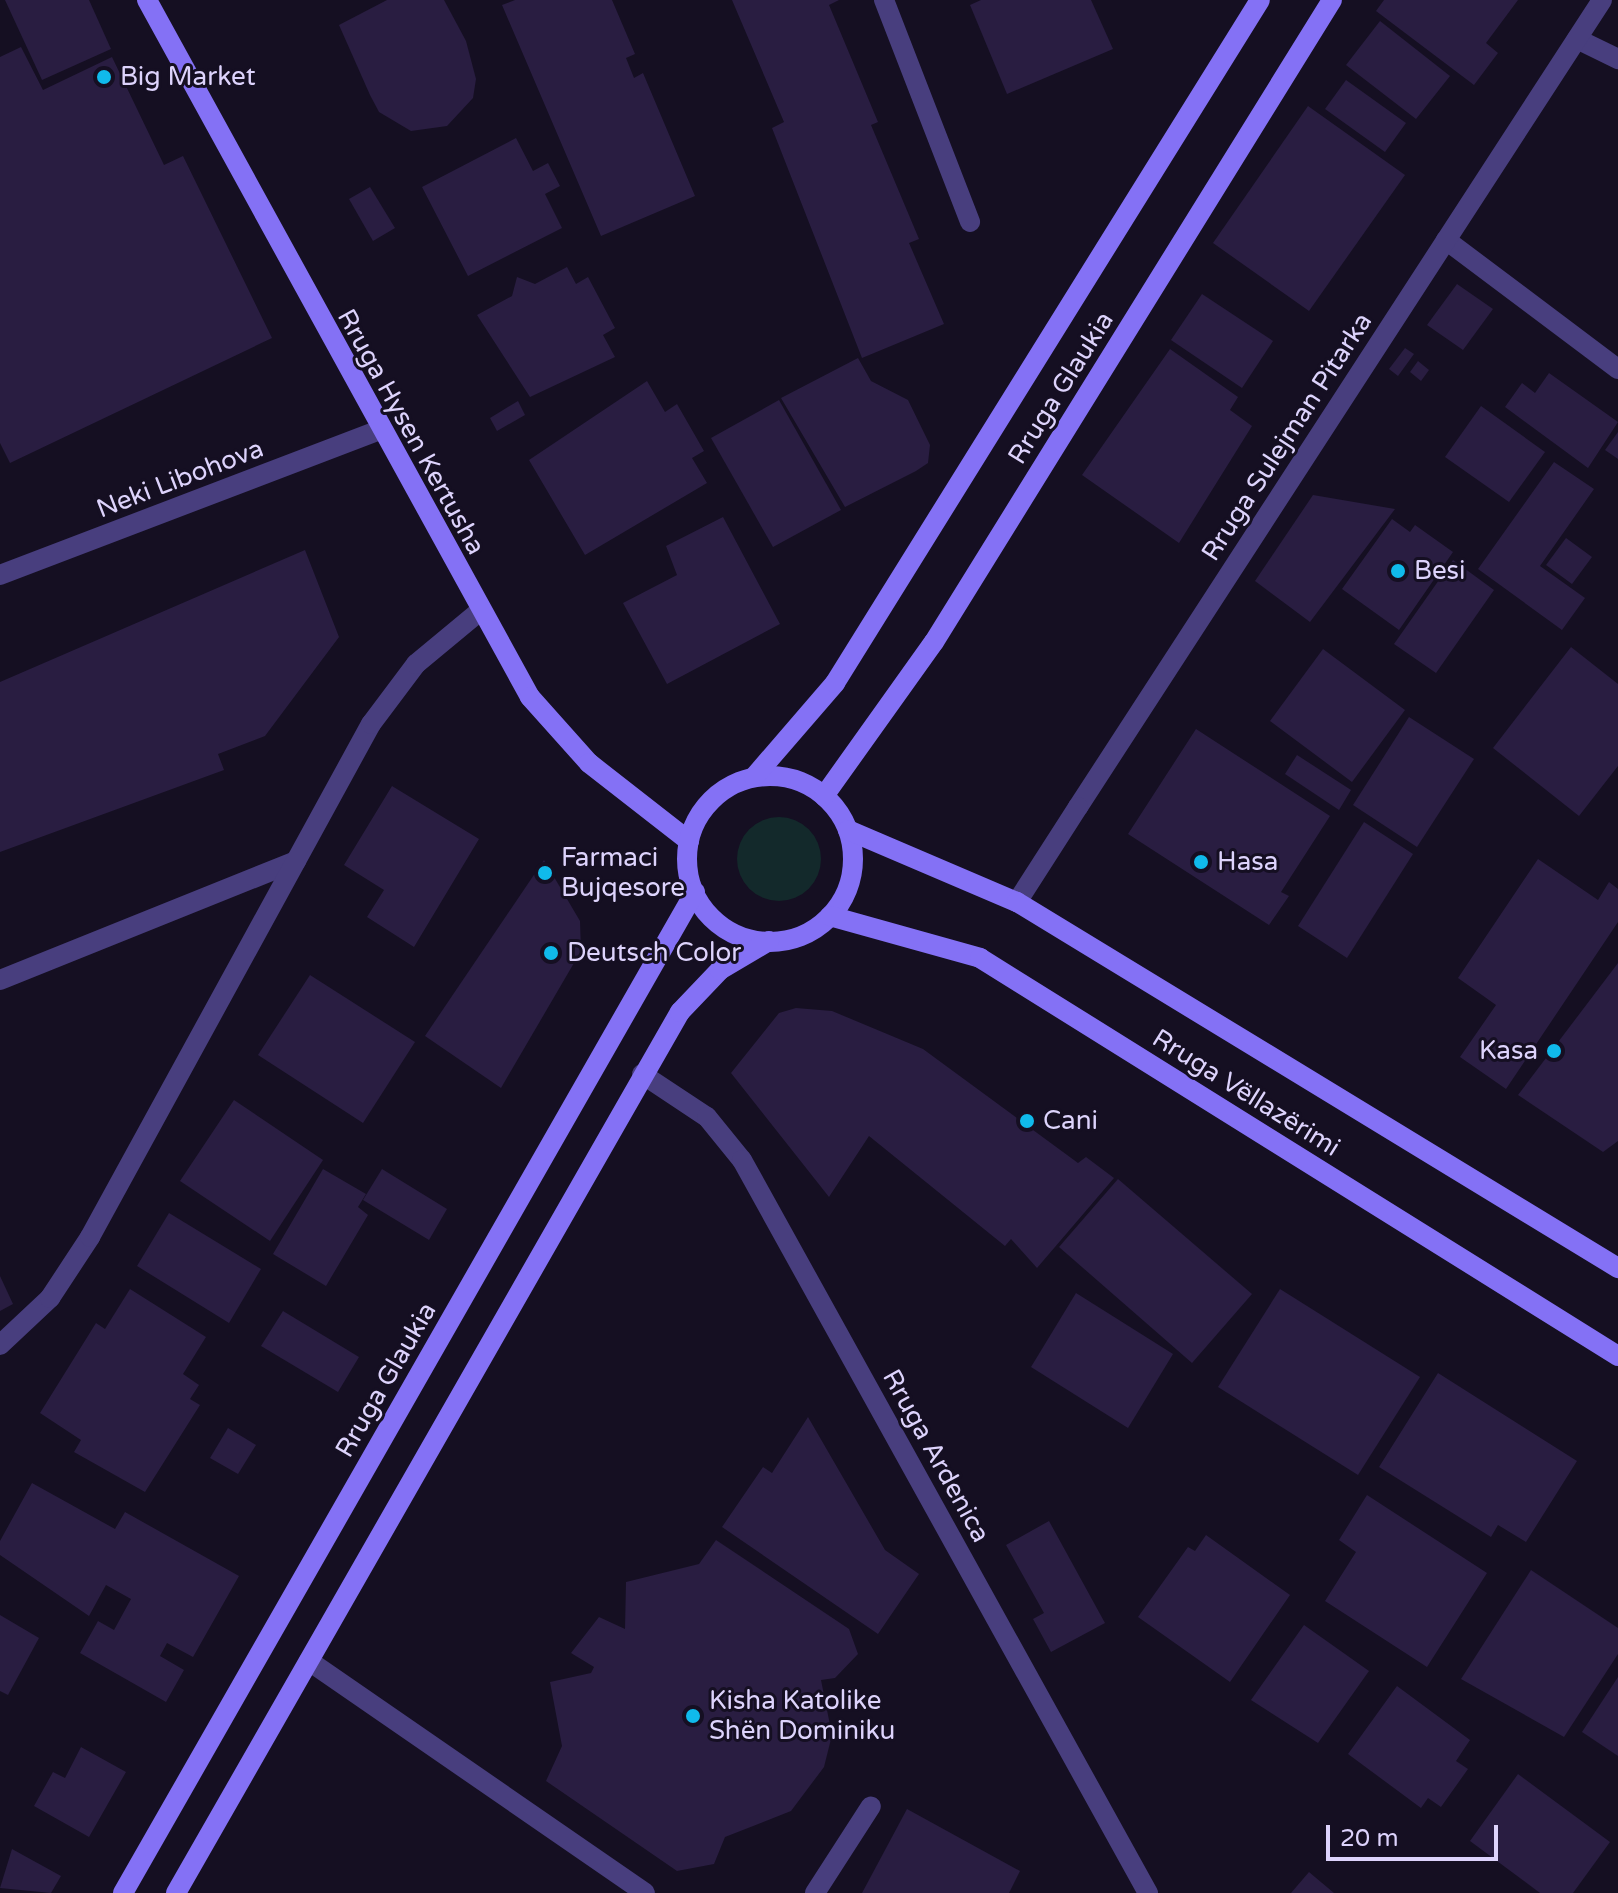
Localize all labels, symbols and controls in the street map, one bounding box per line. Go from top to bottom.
place label: Big Market [120,61,256,93]
marker: Big Market [95,68,113,86]
street label: Rruga Hysen Kertusha [330,304,492,560]
street label: Rruga Glaukia [1002,306,1120,470]
street label: Rruga Sulejman Pitarka [1195,307,1379,567]
street label: Neki Libohova [92,433,268,525]
place label: Besi [1414,555,1466,587]
marker: Besi [1389,562,1407,580]
place label: Farmaci Bujqesore [561,842,685,904]
place label: Hasa [1217,846,1278,878]
marker: Hasa [1192,853,1210,871]
marker: Farmaci Bujqesore [536,864,554,882]
place label: Deutsch Color [567,937,741,969]
marker: Deutsch Color [542,944,560,962]
street label: Rruga Vëllazërimi [1146,1023,1346,1163]
place label: Kasa [1479,1035,1538,1067]
marker: Kasa [1545,1042,1563,1060]
place label: Cani [1043,1105,1098,1137]
marker: Cani [1018,1112,1036,1130]
street label: Rruga Glaukia [329,1297,443,1463]
street label: Rruga Ardenica [876,1364,996,1548]
place label: Kisha Katolike Shën Dominiku [709,1685,895,1746]
marker: Kisha Katolike Shën Dominiku [684,1707,702,1725]
scale bar [1330,1809,1502,1859]
text: 20 m [1340,1824,1398,1853]

